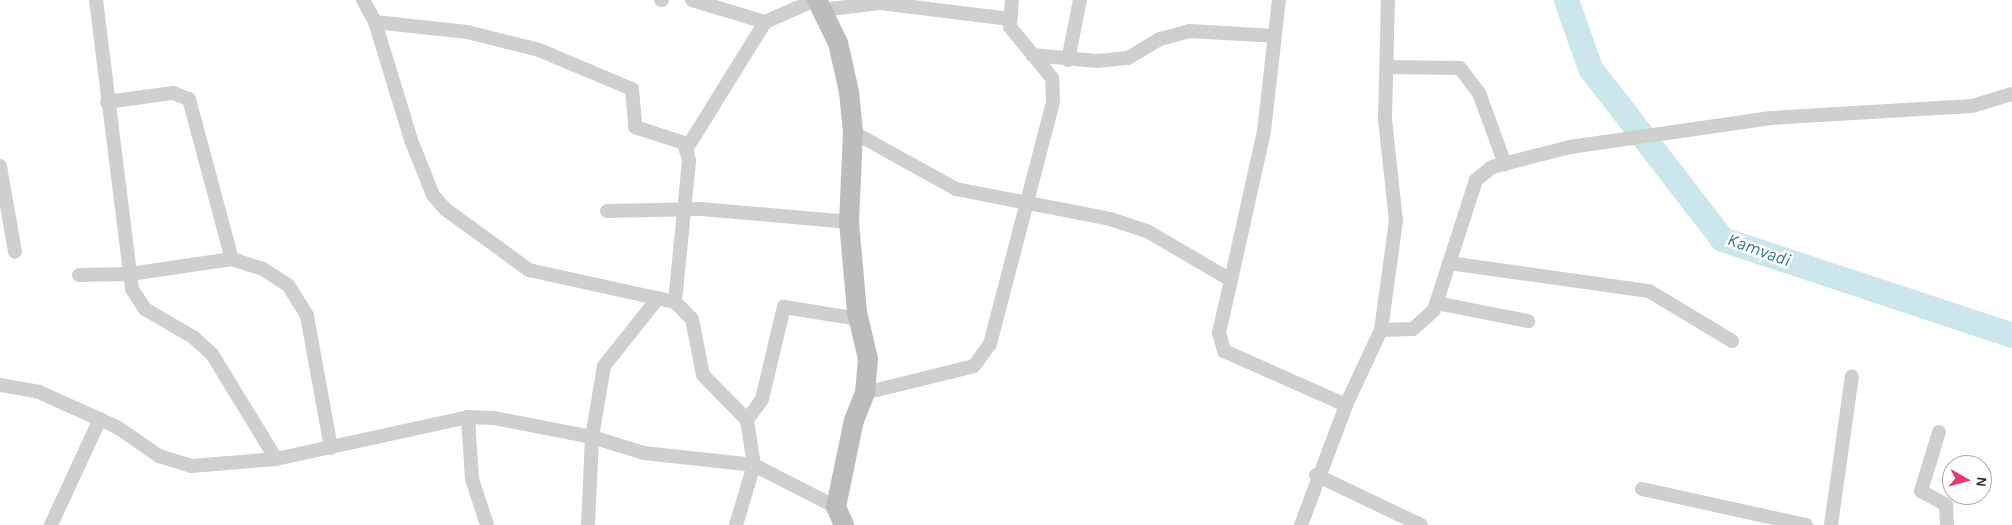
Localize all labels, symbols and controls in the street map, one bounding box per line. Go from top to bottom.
water label: Kamvadi [1724,229,1794,271]
north arrow [1942,455,1992,505]
text: N [1972,476,1990,488]

